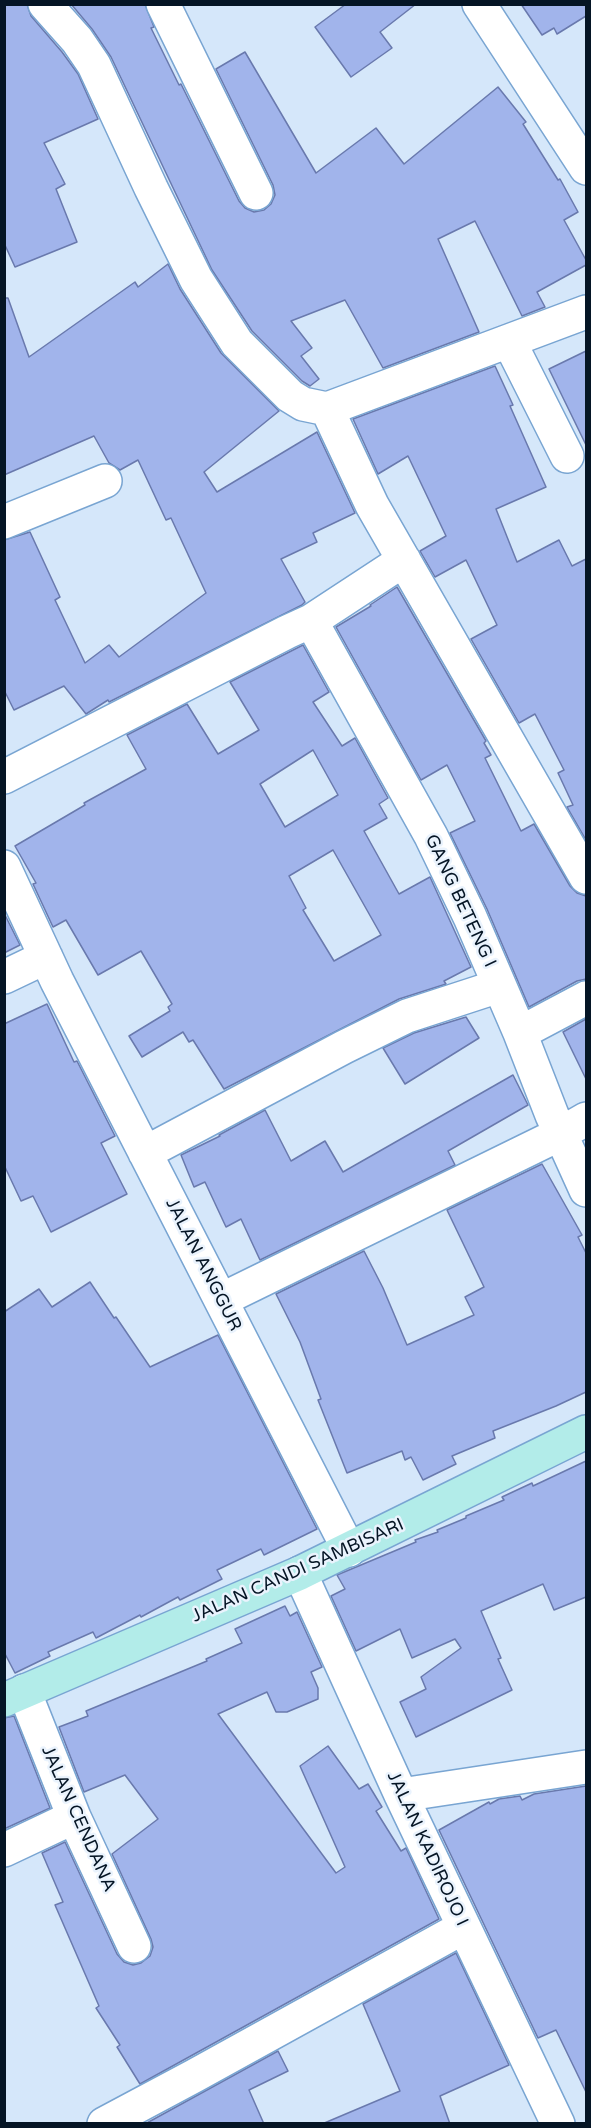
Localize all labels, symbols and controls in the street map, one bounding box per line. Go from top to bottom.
street label: GANG BETENG I [420,831,500,971]
street label: JALAN ANGGUR [160,1195,246,1335]
street label: JALAN CANDI SAMBISARI [189,1514,407,1628]
street label: JALAN CENDANA [36,1743,120,1895]
street label: JALAN KADIROJO I [382,1768,472,1930]

